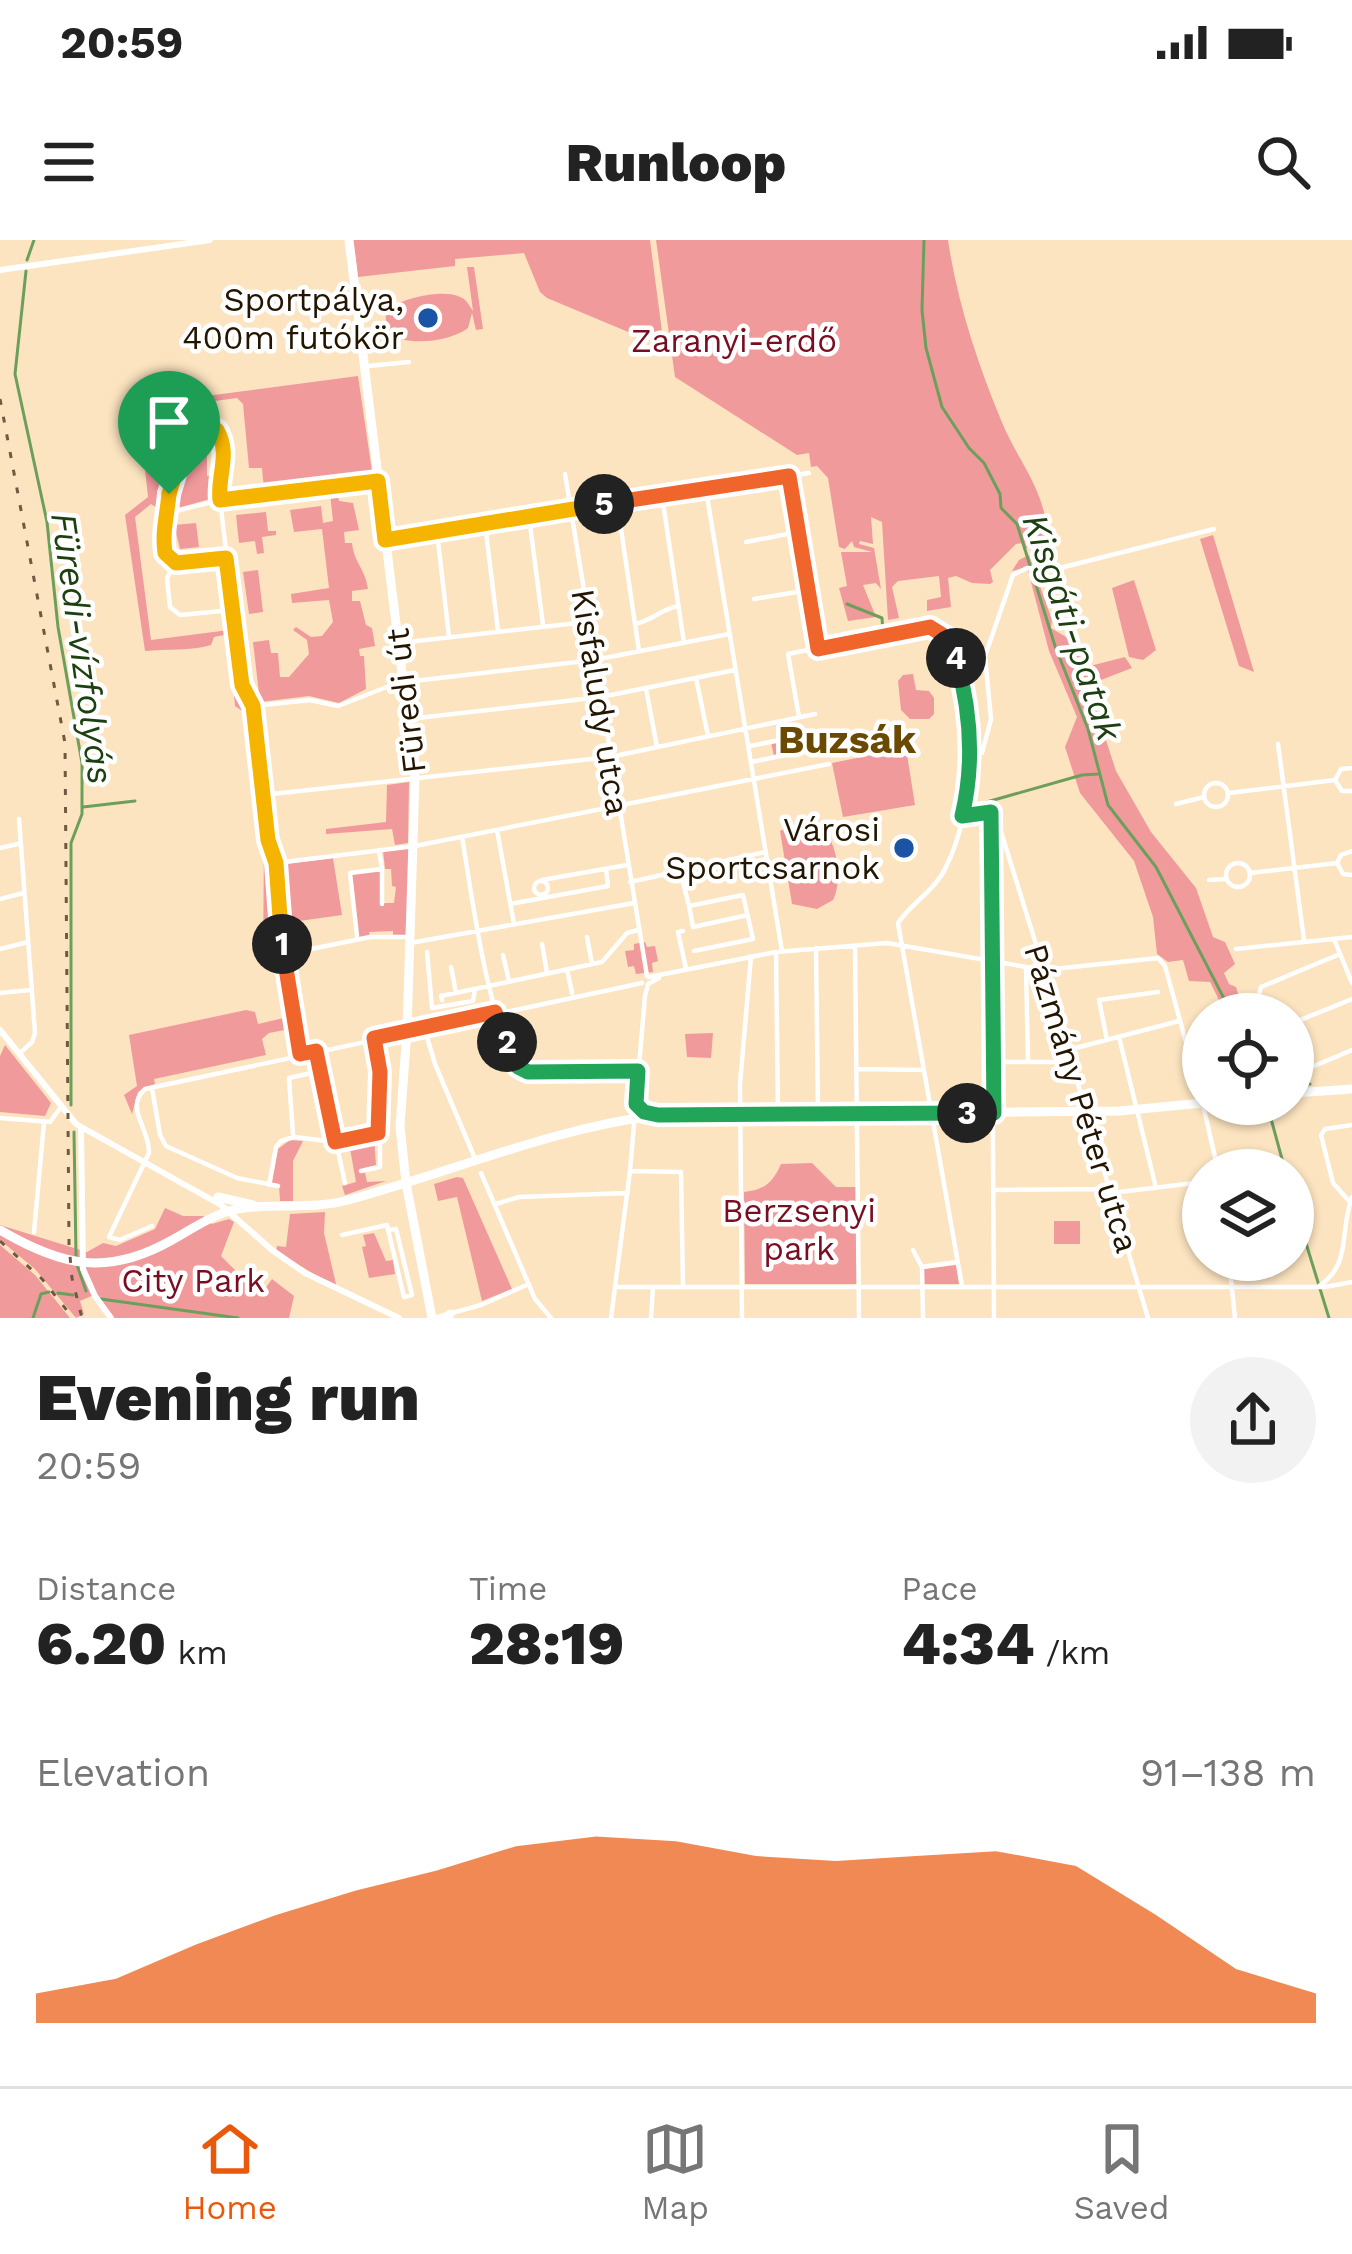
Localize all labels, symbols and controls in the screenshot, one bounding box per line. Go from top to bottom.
text: 20:59 [60,16,183,69]
icon: menu [36,129,102,195]
icon: search [1250,129,1316,195]
text: Runloop [566,131,786,194]
place label: Sportpálya, 400m futókör [182,280,404,357]
marker: Sportpálya, 400m futókör [415,305,441,331]
park label: Zaranyi-erdő [631,321,837,360]
pin [118,371,220,494]
icon: arrive [136,389,202,455]
pin: 5 [574,474,634,534]
text: 5 [594,484,614,523]
water label: Kisgáti-patak [1014,508,1131,748]
water label: Füredi-vízfolyás [42,510,122,787]
street label: Kisfaludy utca [563,586,638,818]
street label: Füredi út [377,626,434,776]
pin: 4 [926,628,986,688]
text: 4 [945,638,967,677]
district label: Buzsák [778,717,917,762]
place label: Városi Sportcsarnok [665,810,880,887]
marker: Városi Sportcsarnok [891,835,917,861]
pin: 1 [252,914,312,974]
text: 1 [275,924,289,963]
street label: Pázmány Péter utca [1016,939,1147,1257]
map controls [1182,993,1314,1281]
button: locate [1182,993,1314,1125]
pin: 2 [477,1012,537,1072]
text: 2 [497,1022,517,1061]
pin: 3 [937,1083,997,1143]
text: 3 [957,1093,977,1132]
button: layers [1182,1149,1314,1281]
park label: Berzsenyi park [722,1191,876,1268]
park label: City Park [121,1261,265,1300]
button: share [1190,1357,1316,1483]
text: Evening run [36,1359,420,1436]
text: 20:59 [36,1443,141,1488]
text: Distance [36,1569,176,1608]
text: Time [469,1569,547,1608]
text: Pace [901,1569,978,1608]
text: 6.20 [36,1608,166,1679]
text: 28:19 [469,1608,625,1679]
text: 4:34 [901,1608,1034,1679]
text: km [166,1633,228,1672]
text: /km [1034,1633,1110,1672]
text: Elevation [36,1750,210,1795]
text: 91–138 m [1140,1750,1316,1795]
tab: Home [182,2116,277,2227]
tab: Map [642,2116,709,2227]
tab: Saved [1074,2116,1170,2227]

